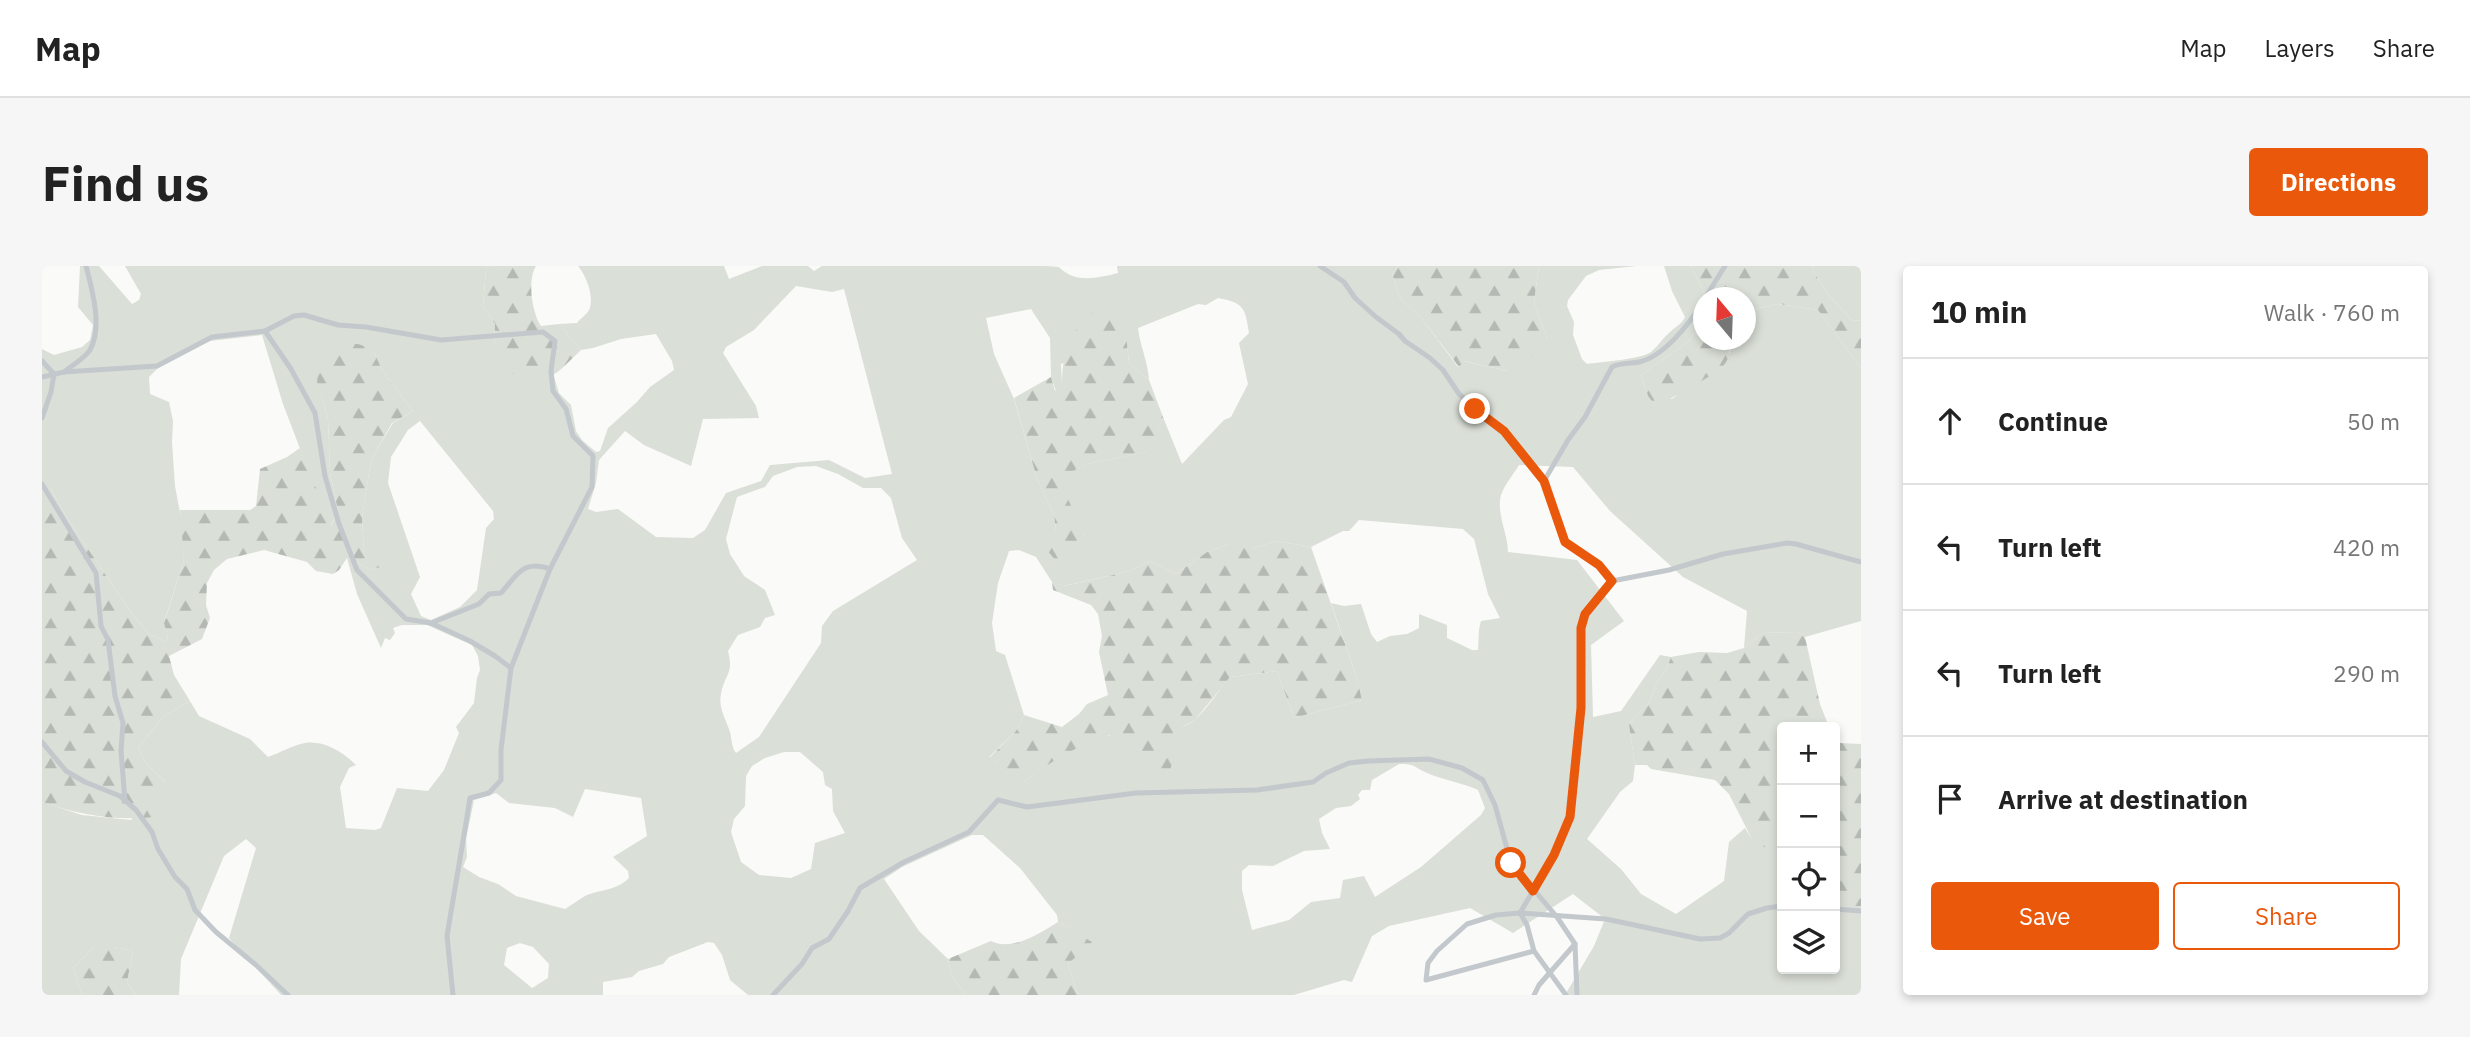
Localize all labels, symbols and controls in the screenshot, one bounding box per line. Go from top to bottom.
text: Map [35,27,101,70]
text: Map [2180,32,2227,64]
text: Layers [2265,32,2335,64]
text: Share [2373,32,2435,64]
button: Directions [2249,148,2428,216]
text: Find us [42,151,209,214]
north arrow [1693,287,1756,350]
text: 10 min [1931,292,2027,331]
text: Walk · 760 m [2264,297,2400,327]
route end [1459,393,1490,424]
icon: ahead [1931,402,1969,440]
text: Continue [1998,404,2108,438]
text: 50 m [2347,406,2400,436]
icon: left [1931,528,1969,566]
text: Turn left [1998,530,2101,564]
text: 420 m [2333,532,2400,562]
icon: left [1931,654,1969,692]
text: Turn left [1998,656,2101,690]
text: 290 m [2333,658,2400,688]
map controls [1777,722,1840,974]
button: + [1777,722,1840,785]
icon: arrive [1931,780,1969,818]
text: Arrive at destination [1998,782,2248,816]
button: − [1777,785,1840,848]
route start [1495,847,1526,878]
button: locate [1777,848,1840,911]
button: Save [1931,882,2159,950]
button: Share [2173,882,2400,950]
button: layers [1777,911,1840,974]

